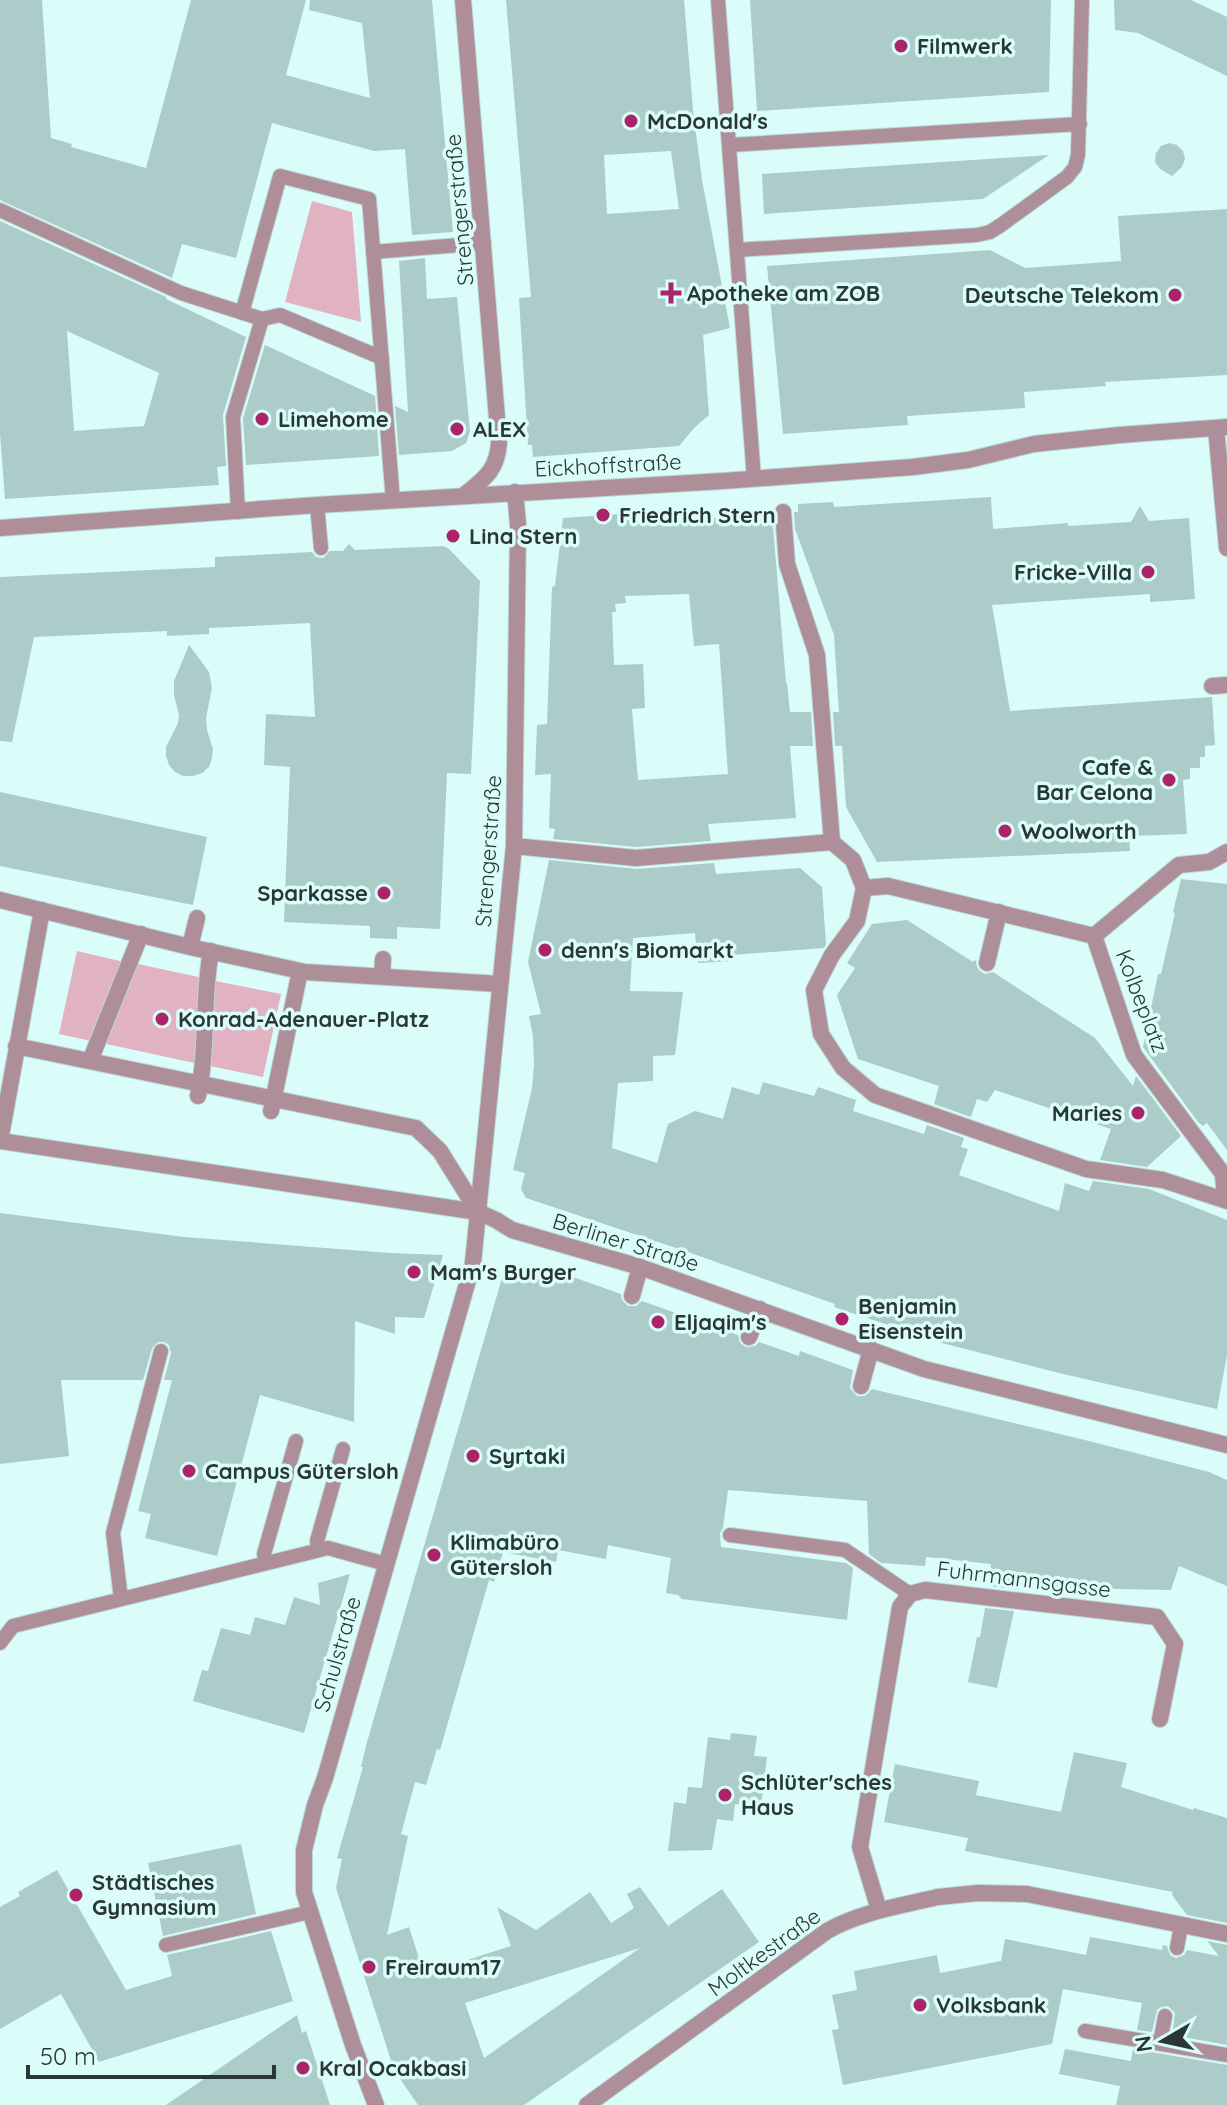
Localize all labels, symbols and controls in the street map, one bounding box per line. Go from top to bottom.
place label: Filmwerk [917,32,1013,60]
marker: Filmwerk [892,37,910,55]
place label: McDonald's [647,107,768,135]
marker: McDonald's [622,112,640,130]
street label: Strengerstraße [438,133,480,287]
place label: Apotheke am ZOB [687,279,880,307]
place label: Deutsche Telekom [965,281,1159,309]
marker: Apotheke am ZOB [662,284,680,302]
marker: Deutsche Telekom [1166,286,1184,304]
place label: Limehome [278,405,389,433]
marker: Limehome [253,410,271,428]
place label: ALEX [473,415,526,443]
marker: ALEX [448,420,466,438]
street label: Eickhoffstraße [534,447,682,483]
place label: Friedrich Stern [619,501,776,529]
marker: Friedrich Stern [594,506,612,524]
place label: Lina Stern [469,522,577,550]
marker: Lina Stern [444,527,462,545]
place label: Fricke-Villa [1014,558,1132,586]
marker: Fricke-Villa [1139,563,1157,581]
place label: Cafe & Bar Celona [1036,753,1153,806]
marker: Cafe & Bar Celona [1160,771,1178,789]
street label: Strengerstraße [469,774,507,928]
place label: Woolworth [1021,817,1137,845]
marker: Woolworth [996,822,1014,840]
place label: Sparkasse [257,879,368,907]
marker: Sparkasse [375,884,393,902]
place label: denn's Biomarkt [561,936,734,964]
marker: denn's Biomarkt [536,941,554,959]
street label: Kolbeplatz [1110,945,1174,1057]
place label: Konrad-Adenauer-Platz [178,1005,429,1033]
marker: Konrad-Adenauer-Platz [153,1010,171,1028]
place label: Maries [1052,1099,1122,1127]
marker: Maries [1129,1104,1147,1122]
street label: Berliner Straße [549,1206,703,1278]
place label: Mam's Burger [430,1258,577,1286]
marker: Mam's Burger [405,1263,423,1281]
place label: Benjamin Eisenstein [858,1292,963,1345]
place label: Eljaqim's [674,1308,767,1336]
marker: Benjamin Eisenstein [833,1310,851,1328]
marker: Eljaqim's [649,1313,667,1331]
place label: Syrtaki [489,1442,565,1470]
marker: Syrtaki [464,1447,482,1465]
place label: Campus Gütersloh [205,1457,399,1485]
marker: Campus Gütersloh [180,1462,198,1480]
place label: Klimabüro Gütersloh [450,1528,559,1581]
marker: Klimabüro Gütersloh [425,1546,443,1564]
street label: Fuhrmannsgasse [936,1554,1112,1604]
street label: Schulstraße [307,1593,367,1715]
place label: Schlüter'sches Haus [741,1768,892,1821]
marker: Schlüter'sches Haus [716,1786,734,1804]
place label: Städtisches Gymnasium [92,1868,216,1921]
marker: Städtisches Gymnasium [67,1886,85,1904]
street label: Moltkestraße [702,1902,826,2002]
place label: Freiraum17 [385,1953,501,1981]
marker: Freiraum17 [360,1958,378,1976]
place label: Volksbank [936,1991,1046,2019]
marker: Volksbank [911,1996,929,2014]
north arrow [1123,2001,1203,2081]
scale bar [28,2029,274,2079]
text: N [1128,2034,1158,2054]
text: 50 m [40,2041,96,2071]
place label: Kral Ocakbasi [319,2054,466,2082]
marker: Kral Ocakbasi [294,2059,312,2077]

